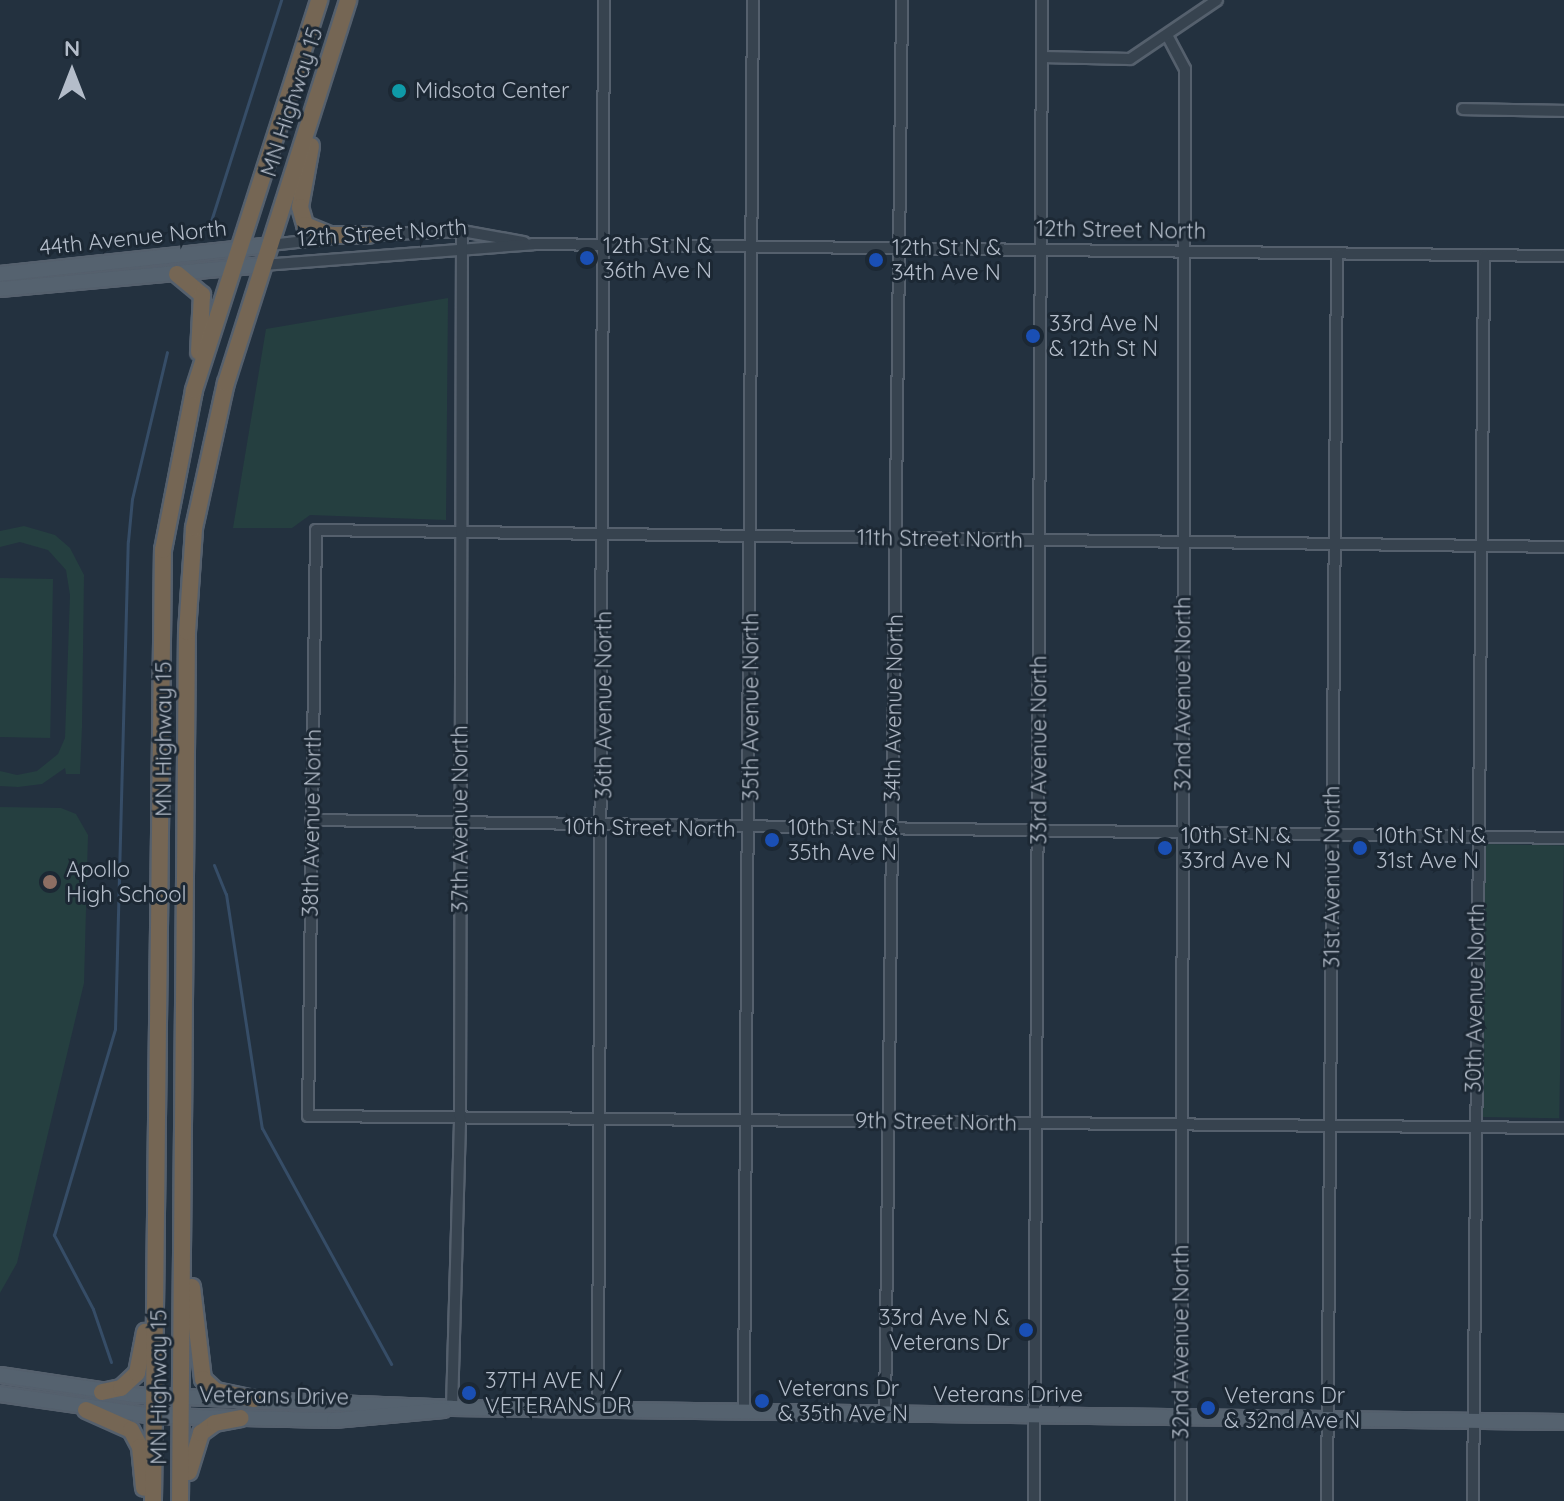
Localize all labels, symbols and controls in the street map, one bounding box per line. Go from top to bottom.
street label: MN Highway 15 [255,24,329,180]
north arrow [32,32,112,112]
text: N [64,34,80,62]
place label: Midsota Center [415,78,569,104]
marker: Midsota Center [390,82,408,100]
street label: 12th Street North [296,214,468,252]
street label: 44th Avenue North [38,215,228,261]
street label: 12th Street North [1036,215,1206,245]
place label: 12th St N & 36th Ave N [603,232,712,284]
place label: 12th St N & 34th Ave N [892,234,1001,286]
marker: 12th St N & 36th Ave N [578,249,596,267]
marker: 12th St N & 34th Ave N [867,251,885,269]
place label: 33rd Ave N & 12th St N [1049,310,1159,362]
marker: 33rd Ave N & 12th St N [1024,327,1042,345]
street label: 11th Street North [857,524,1023,554]
street label: 32nd Avenue North [1170,597,1196,791]
street label: 36th Avenue North [591,611,617,799]
street label: 35th Avenue North [738,613,764,801]
street label: 34th Avenue North [879,614,909,802]
street label: 33rd Avenue North [1026,655,1052,845]
street label: MN Highway 15 [151,661,177,817]
street label: 37th Avenue North [447,725,473,913]
street label: 38th Avenue North [297,729,327,917]
street label: 31st Avenue North [1319,786,1345,968]
street label: 10th Street North [564,813,736,843]
place label: 10th St N & 35th Ave N [788,814,898,866]
place label: 10th St N & 33rd Ave N [1181,822,1291,874]
place label: 10th St N & 31st Ave N [1376,822,1486,874]
marker: 10th St N & 35th Ave N [763,831,781,849]
marker: 10th St N & 33rd Ave N [1156,839,1174,857]
marker: 10th St N & 31st Ave N [1351,839,1369,857]
place label: Apollo High School [66,856,187,908]
marker: Apollo High School [41,873,59,891]
street label: 30th Avenue North [1460,903,1490,1093]
street label: 9th Street North [855,1107,1017,1137]
street label: 32nd Avenue North [1168,1245,1194,1439]
place label: 33rd Ave N & Veterans Dr [879,1304,1010,1356]
street label: MN Highway 15 [146,1309,172,1465]
marker: 33rd Ave N & Veterans Dr [1017,1321,1035,1339]
place label: 37TH AVE N / VETERANS DR [485,1367,632,1418]
place label: Veterans Dr & 35th Ave N [778,1375,908,1426]
street label: Veterans Drive [199,1381,349,1411]
street label: Veterans Drive [933,1382,1083,1408]
place label: Veterans Dr & 32nd Ave N [1224,1382,1360,1434]
marker: 37TH AVE N / VETERANS DR [460,1384,478,1402]
marker: Veterans Dr & 35th Ave N [753,1392,771,1410]
marker: Veterans Dr & 32nd Ave N [1199,1399,1217,1417]

